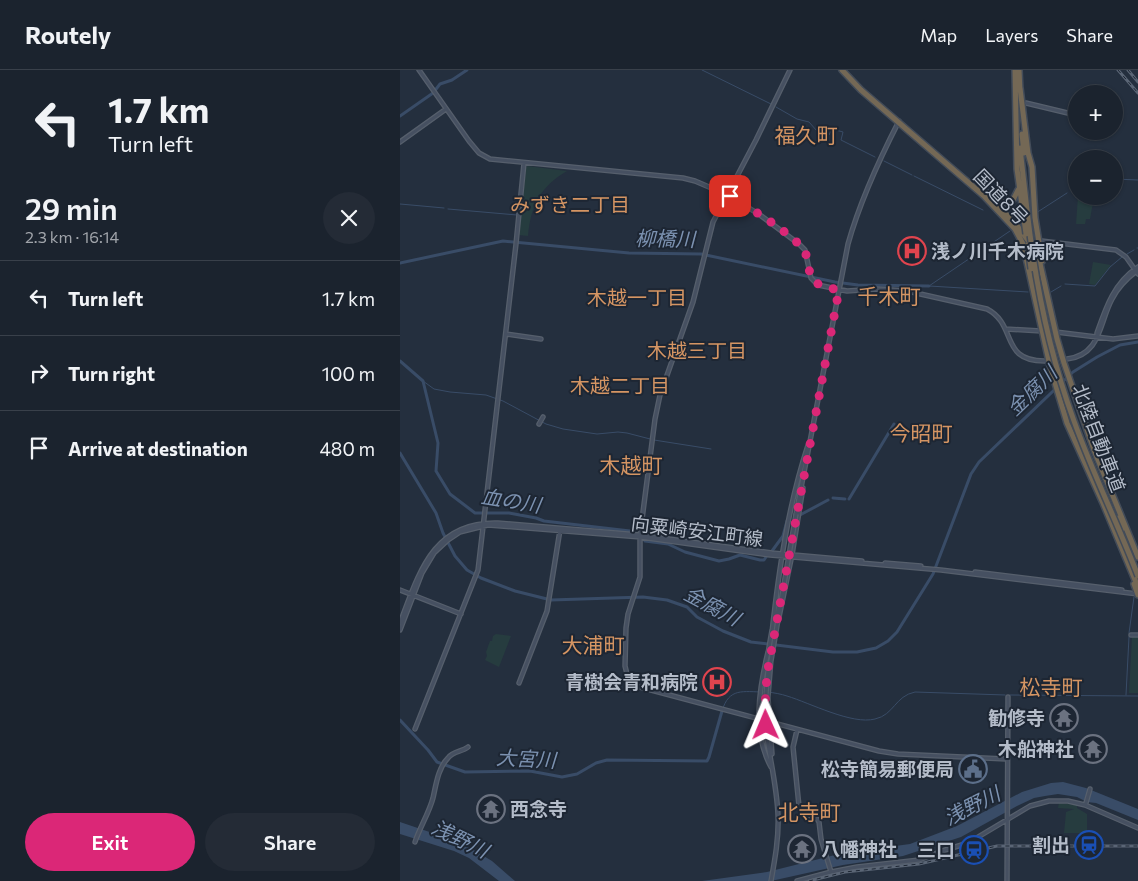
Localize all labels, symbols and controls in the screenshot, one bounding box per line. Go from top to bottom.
text: Routely [25,20,111,49]
text: Map [920,24,957,46]
text: Layers [985,24,1038,46]
text: Share [1066,24,1113,46]
map controls [1068,85,1123,205]
button: + [1068,85,1123,140]
text: 1.7 km [108,87,209,130]
icon: left [25,90,90,155]
district label: 福久町 [775,122,838,147]
text: Turn left [108,130,193,157]
button: − [1068,150,1123,205]
street label: 国道8号 [969,164,1033,229]
pin [709,175,751,217]
icon: arrive [716,182,744,210]
text: 29 min [25,189,118,226]
button: close [323,192,375,244]
district label: みずき二丁目 [510,192,630,216]
water label: 柳橋川 [635,225,697,251]
text: 2.3 km · 16:14 [25,227,119,246]
hospital icon: 浅ノ川千木病院 [897,236,927,266]
place label: 浅ノ川千木病院 [931,239,1064,262]
district label: 千木町 [858,283,921,308]
icon: left [25,284,53,312]
district label: 木越一丁目 [587,285,687,309]
text: Turn left [68,287,143,310]
text: 1.7 km [322,287,375,310]
district label: 木越三丁目 [647,338,747,362]
icon: right [25,359,53,387]
water label: 金腐川 [1001,359,1063,420]
text: Turn right [68,362,155,385]
text: 100 m [322,362,375,385]
district label: 木越二丁目 [570,373,670,397]
street label: 北陸自動車道 [1068,380,1131,495]
district label: 今昭町 [890,420,953,445]
icon: arrive [25,434,53,462]
text: Arrive at destination [68,437,248,460]
text: 480 m [319,437,375,460]
district label: 木越町 [600,452,663,477]
water label: 血の川 [480,483,545,517]
street label: 向粟崎安江町線 [630,511,764,550]
water label: 金腐川 [680,580,746,631]
district label: 大浦町 [562,632,625,657]
hospital icon: 青樹会青和病院 [702,667,732,697]
place label: 青樹会青和病院 [565,670,698,693]
district label: 松寺町 [1020,674,1083,699]
position arrow [739,698,791,750]
temple icon: 勧修寺 [1049,703,1079,733]
place label: 勧修寺 [988,706,1045,729]
temple icon: 木船神社 [1078,734,1108,764]
place label: 木船神社 [998,737,1074,760]
water label: 大宮川 [495,744,559,772]
public building icon: 松寺簡易郵便局 [958,754,988,784]
place label: 松寺簡易郵便局 [821,757,954,780]
water label: 浅野川 [939,780,1006,829]
temple icon: 西念寺 [476,794,506,824]
place label: 西念寺 [510,797,567,820]
district label: 北寺町 [778,799,841,824]
button: Exit [25,813,195,871]
button: Share [205,813,375,871]
water label: 浅野川 [428,814,494,863]
station icon: 割出 [1074,830,1104,860]
place label: 割出 [1032,833,1070,856]
temple icon: 八幡神社 [787,834,817,864]
station icon: 三口 [959,835,989,865]
place label: 八幡神社 [821,837,897,860]
place label: 三口 [917,838,955,861]

